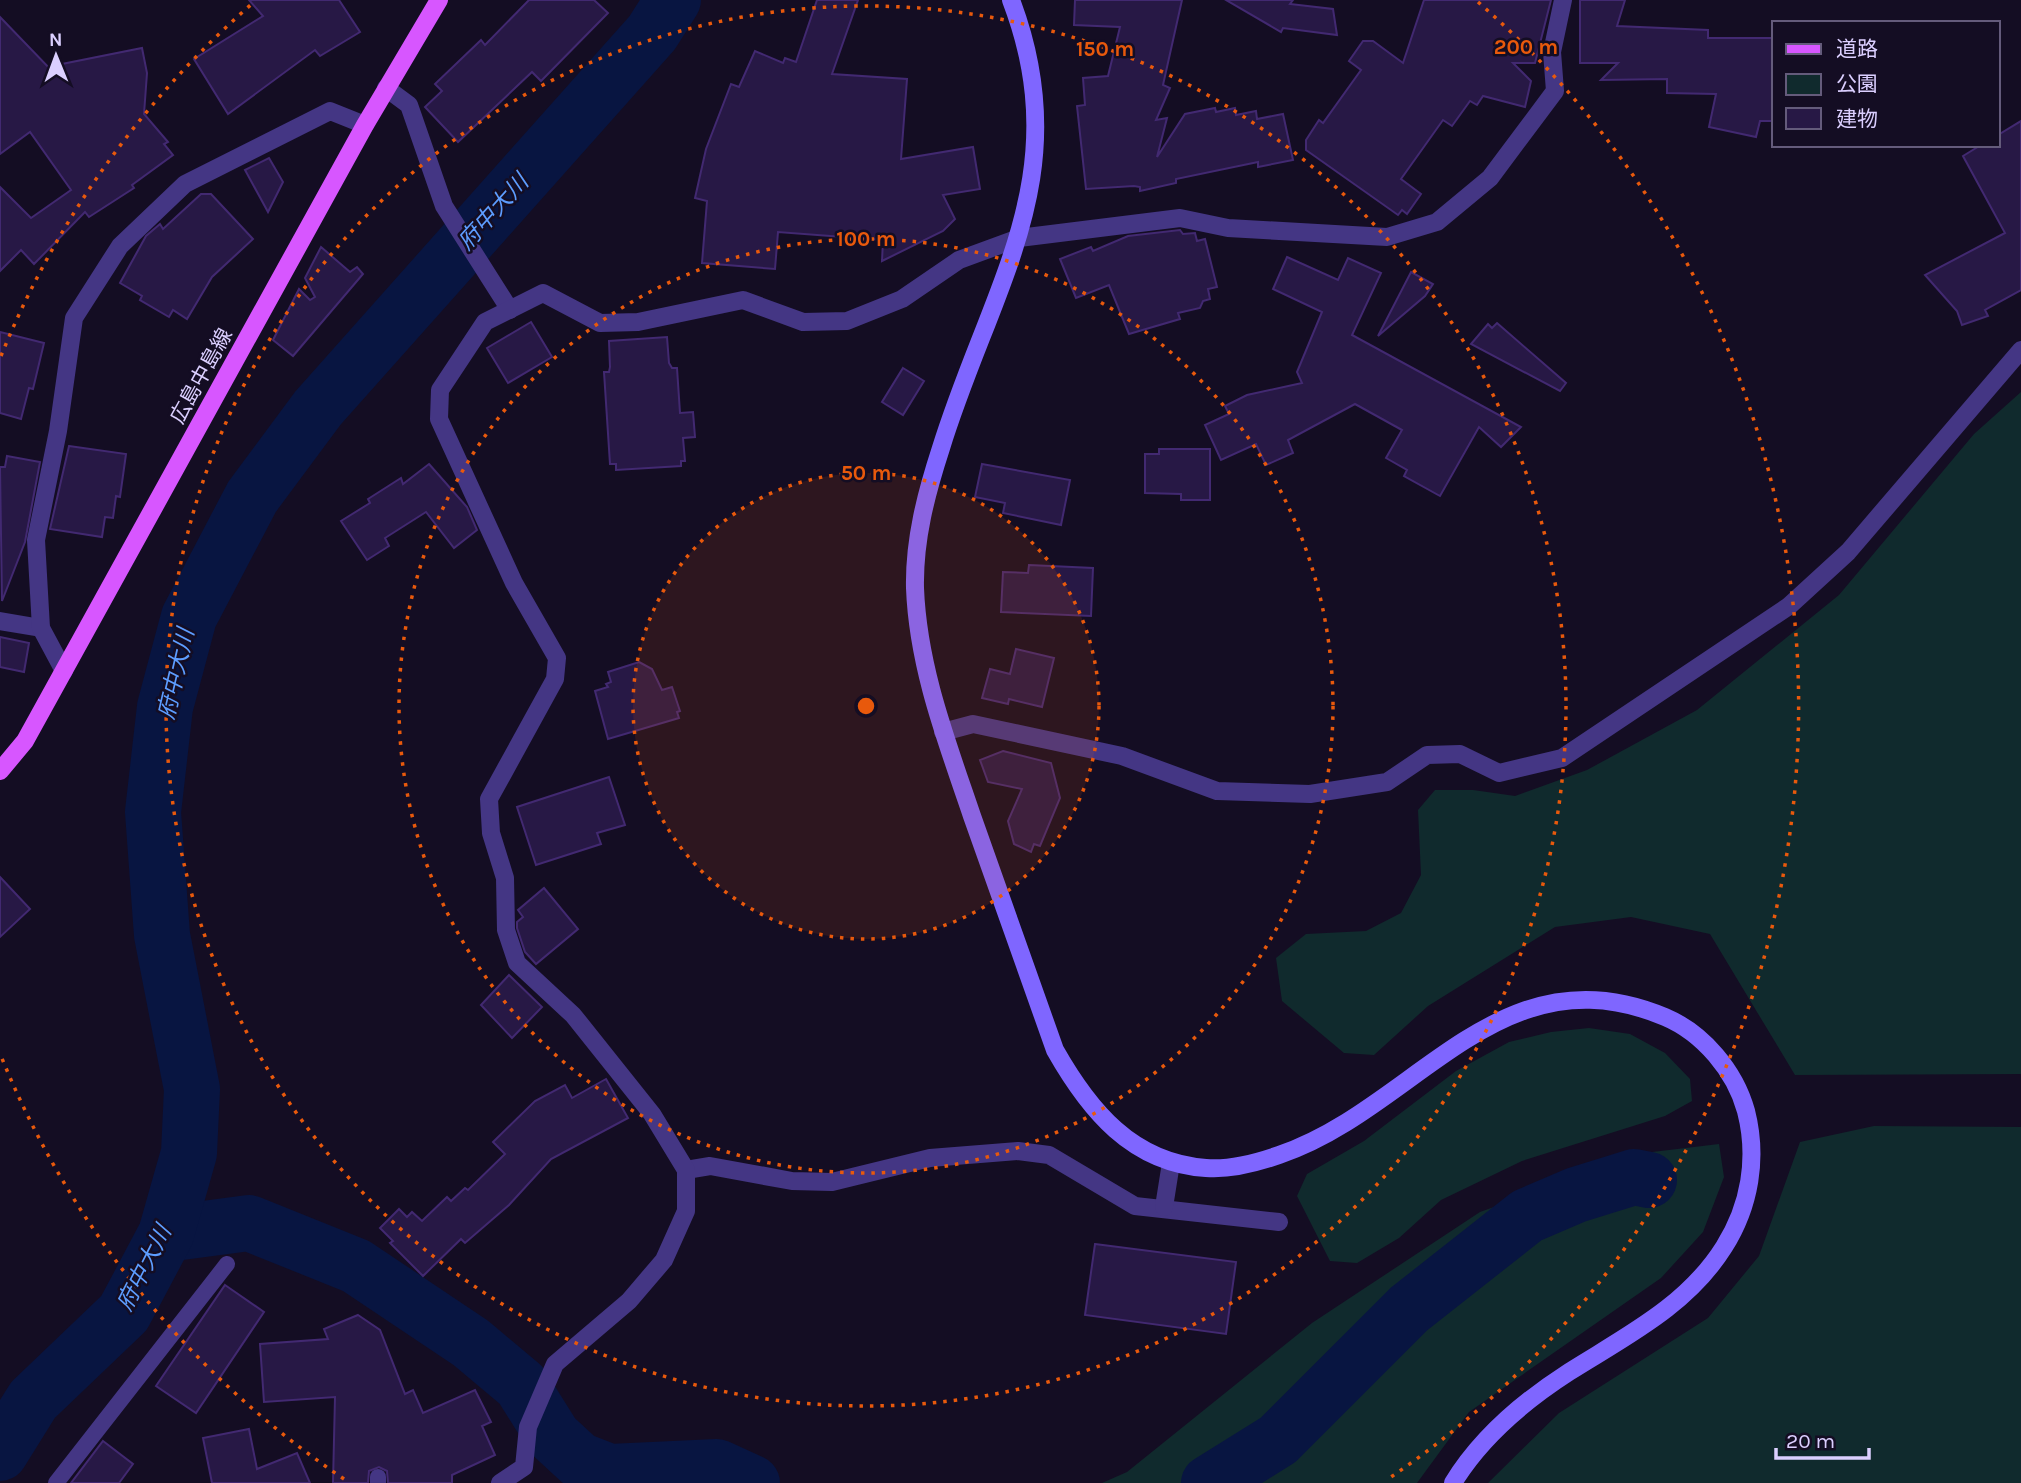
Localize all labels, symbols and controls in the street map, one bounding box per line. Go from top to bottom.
north arrow [21,21,91,91]
legend [1772,21,2000,147]
text: N [49,29,63,51]
text: 200 m [1494,35,1558,59]
text: 150 m [1076,37,1134,61]
text: 道路 [1836,37,1878,61]
text: 公園 [1836,72,1878,96]
text: 建物 [1836,107,1878,131]
water label: 府中大川 [452,167,536,255]
text: 100 m [836,227,896,251]
street label: 広島中島線 [165,324,237,428]
text: 50 m [841,461,891,485]
water label: 府中大川 [152,623,200,722]
centre of rings [854,694,878,718]
water label: 府中大川 [111,1218,178,1315]
scale bar [1776,1416,1869,1460]
text: 20 m [1786,1429,1835,1453]

